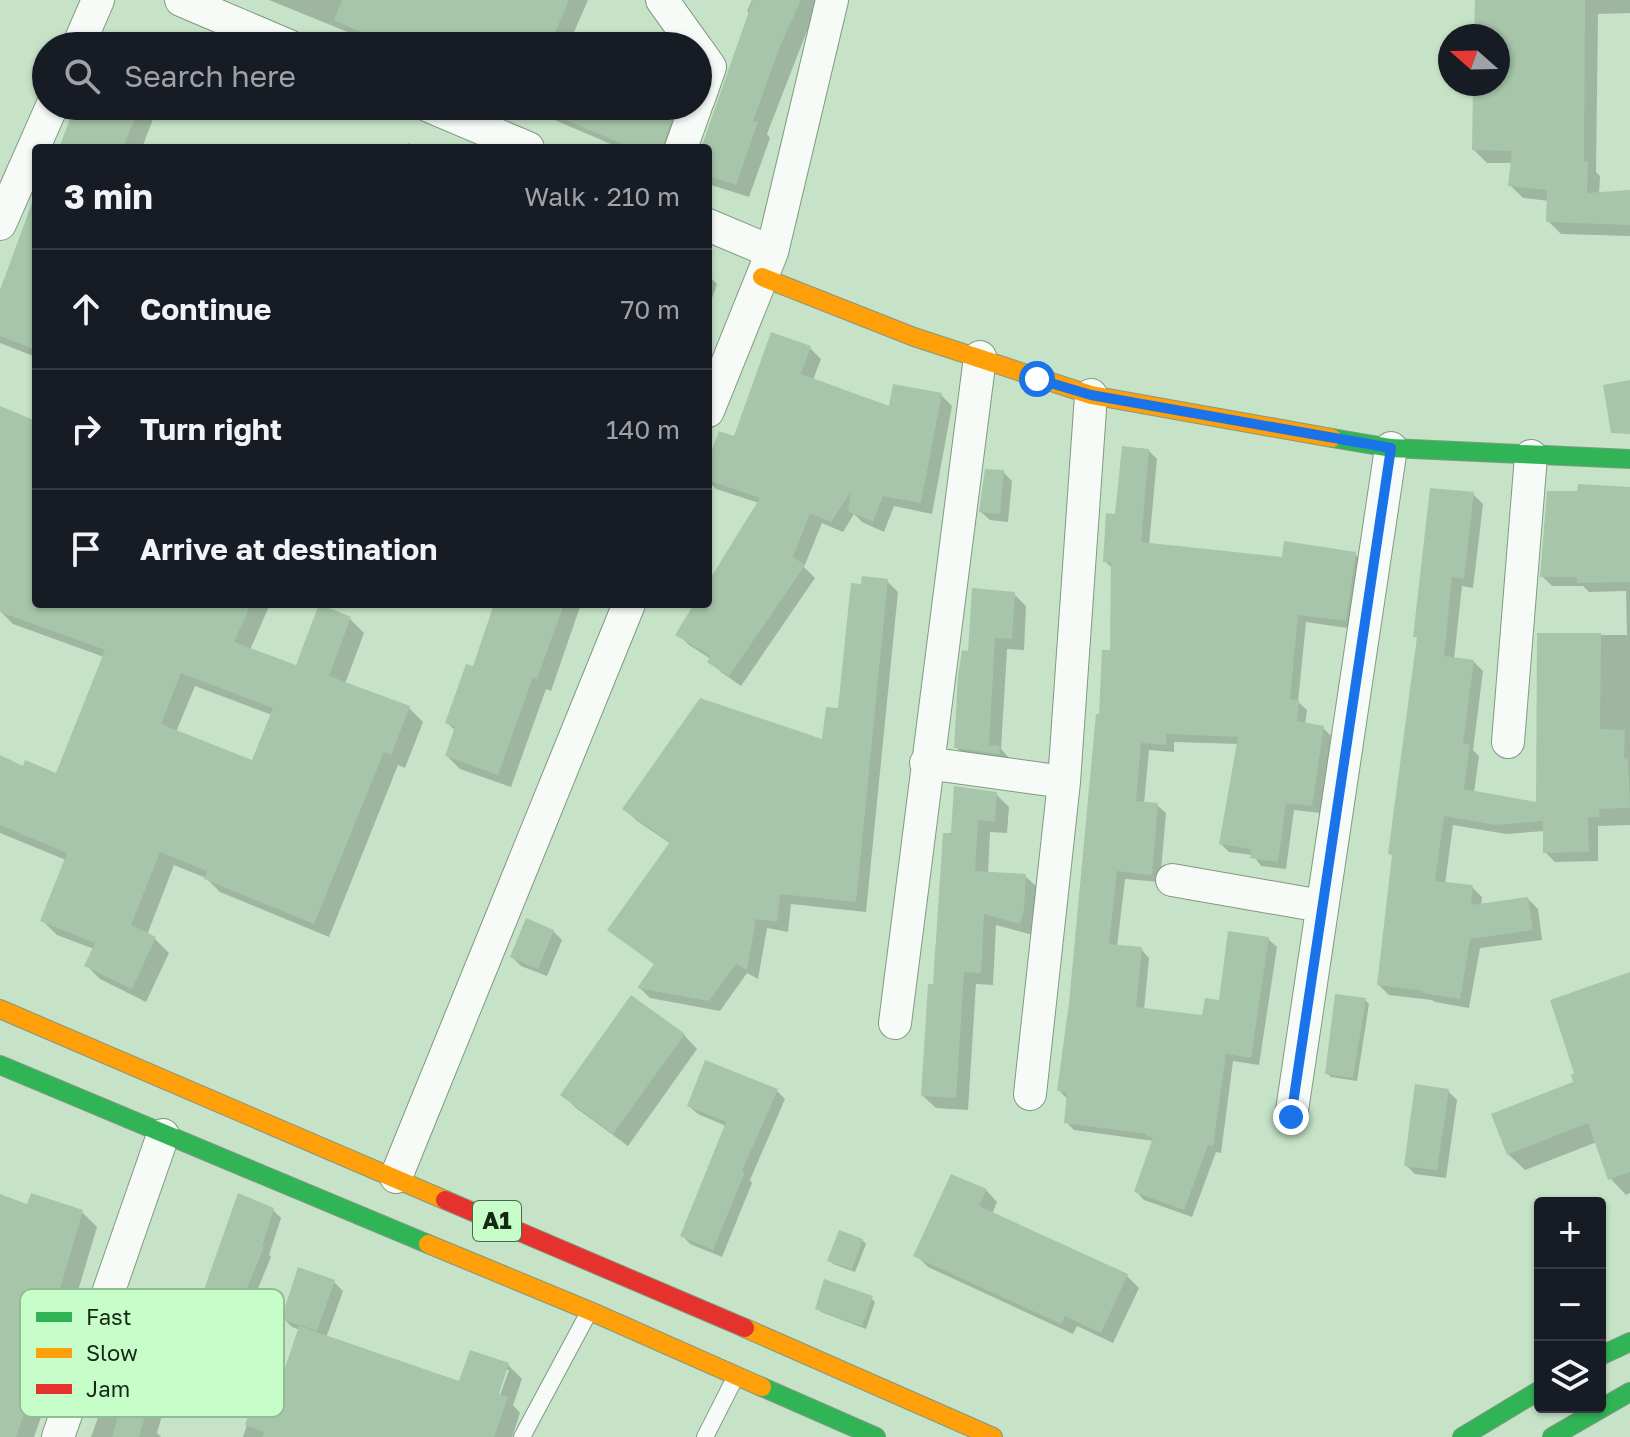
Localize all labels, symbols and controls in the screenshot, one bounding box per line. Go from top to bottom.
north arrow [1438,24,1510,96]
search box [32,32,712,120]
icon: search [60,54,104,98]
text: Search here [124,58,296,94]
text: 3 min [64,176,153,216]
text: Walk · 210 m [524,181,680,212]
icon: ahead [64,287,108,331]
text: Continue [140,291,271,327]
text: 70 m [621,294,680,325]
route start [1019,361,1055,397]
icon: right [64,407,108,451]
text: Turn right [140,411,282,447]
text: 140 m [606,414,680,445]
icon: arrive [64,527,108,571]
text: Arrive at destination [140,531,437,567]
route end [1273,1099,1309,1135]
map controls [1534,1197,1606,1413]
button: + [1534,1197,1606,1269]
road number: A1 [473,1201,521,1241]
button: − [1534,1269,1606,1341]
legend [20,1289,284,1417]
text: Fast [86,1303,132,1330]
text: Slow [86,1339,138,1366]
button: layers [1534,1341,1606,1413]
text: Jam [86,1375,130,1402]

